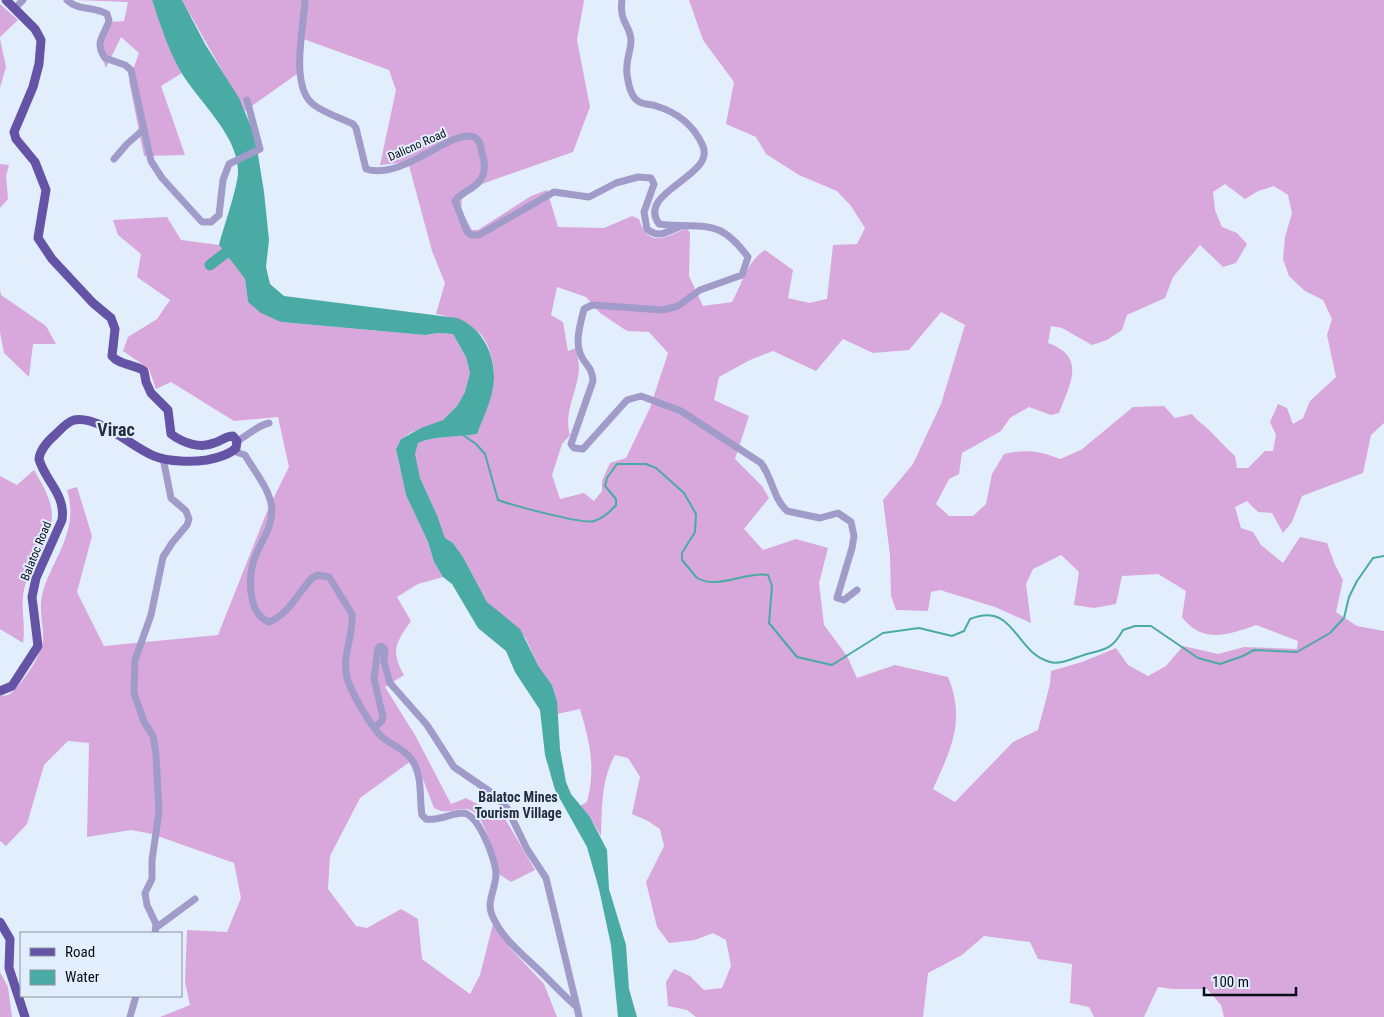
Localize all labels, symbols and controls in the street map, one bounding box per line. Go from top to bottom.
street label: Dalicno Road [386,126,448,164]
district label: Virac [97,419,135,440]
street label: Balatoc Road [18,519,54,583]
district label: Balatoc Mines Tourism Village [474,789,562,821]
legend [20,932,182,997]
text: Road [65,943,95,961]
scale bar [1204,964,1296,996]
text: Water [65,968,100,986]
text: 100 m [1212,973,1249,991]

